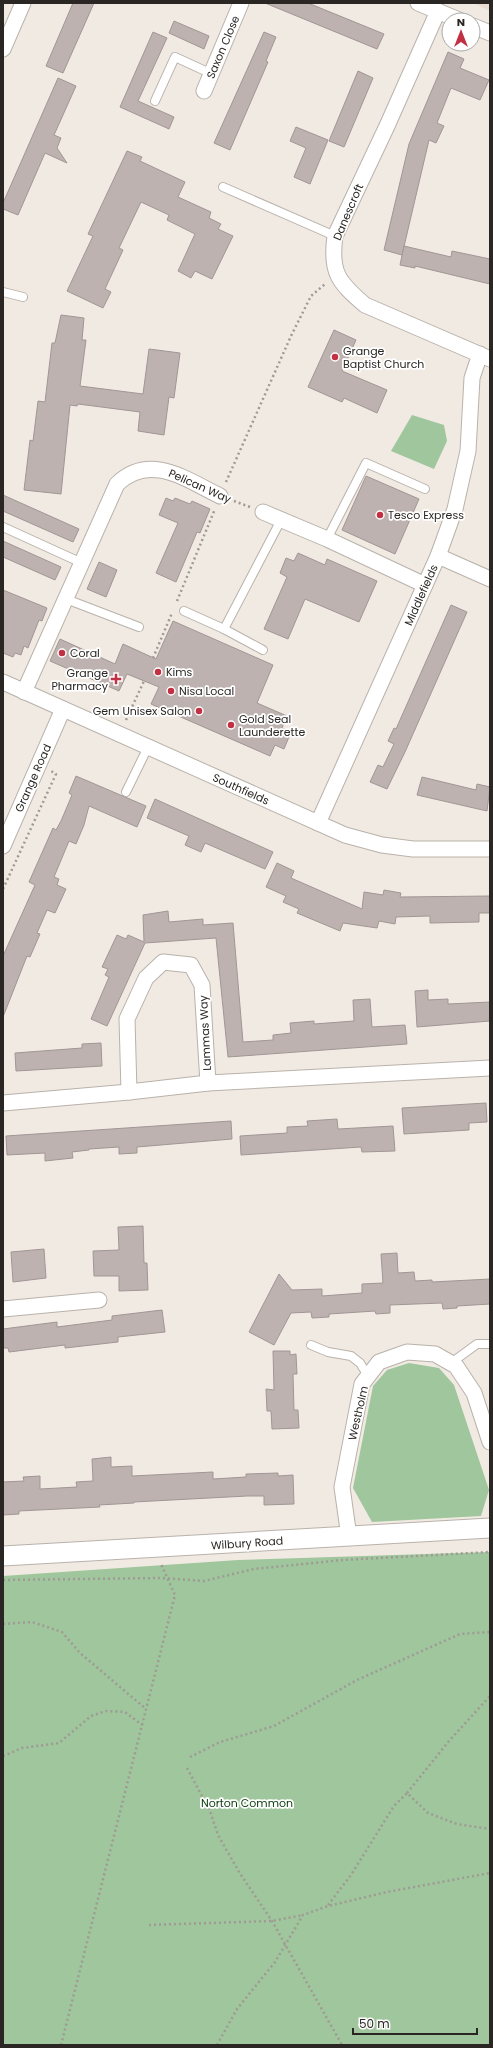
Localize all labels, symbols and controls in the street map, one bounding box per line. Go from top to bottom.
north arrow [441,12,481,52]
street label: Saxon Close [203,13,244,81]
text: N [457,14,465,30]
street label: Danescroft [329,181,367,243]
place label: Grange Baptist Church [343,343,424,372]
marker: Grange Baptist Church [330,352,340,362]
street label: Pelican Way [166,465,235,507]
place label: Tesco Express [388,507,464,523]
marker: Tesco Express [375,510,385,520]
street label: Middlefields [400,562,442,628]
place label: Coral [70,645,100,661]
marker: Coral [57,648,67,658]
place label: Kims [166,664,193,680]
place label: Grange Pharmacy [51,665,109,694]
marker: Kims [153,667,163,677]
marker: Grange Pharmacy [111,674,121,684]
place label: Nisa Local [179,683,234,699]
marker: Nisa Local [166,686,176,696]
place label: Gem Unisex Salon [93,703,191,719]
marker: Gem Unisex Salon [194,706,204,716]
place label: Gold Seal Launderette [239,711,305,740]
marker: Gold Seal Launderette [226,720,236,730]
street label: Grange Road [11,741,55,815]
street label: Southfields [210,769,272,809]
street label: Lammas Way [195,994,215,1071]
street label: Westholm [344,1384,372,1442]
street label: Wilbury Road [210,1532,284,1554]
park label: Norton Common [201,1795,293,1811]
scale bar [353,2010,477,2036]
text: 50 m [359,2015,390,2032]

